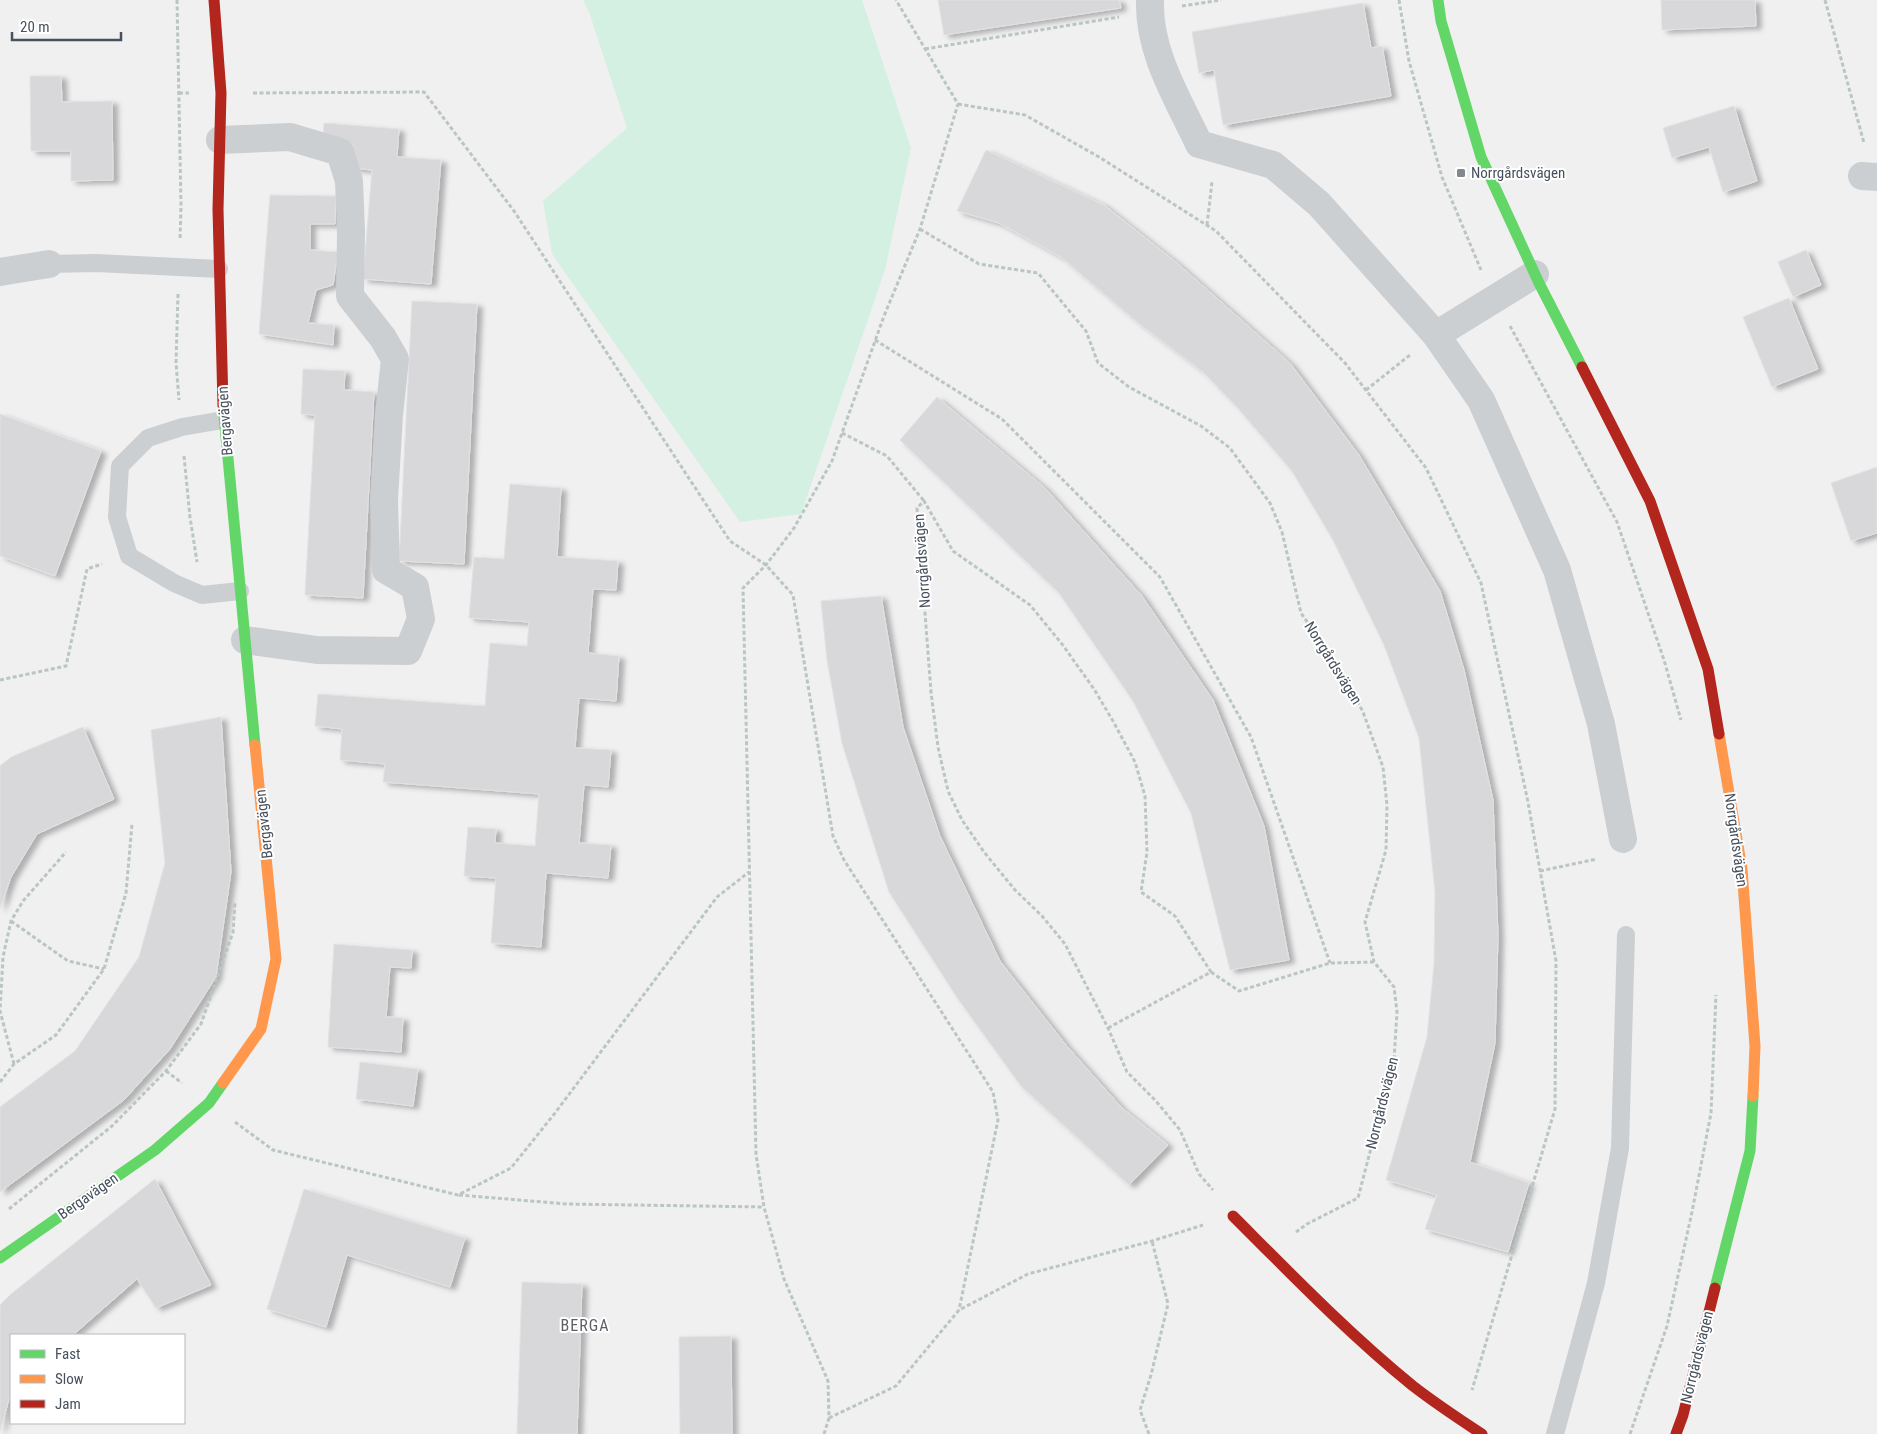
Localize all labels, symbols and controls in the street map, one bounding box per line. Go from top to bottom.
scale bar [12,10,121,42]
text: 20 m [20,18,50,36]
place label: Norrgårdsvägen [1471,164,1565,182]
marker: Norrgårdsvägen [1455,167,1467,179]
street label: Bergavägen [214,386,236,456]
street label: Norrgårdsvägen [910,513,934,609]
street label: Norrgårdsvägen [1300,618,1366,708]
street label: Bergavägen [251,789,277,859]
street label: Norrgårdsvägen [1721,792,1751,888]
street label: Norrgårdsvägen [1362,1055,1402,1151]
street label: Bergavägen [54,1169,122,1223]
street label: Norrgårdsvägen [1677,1309,1717,1405]
district label: BERGA [561,1316,609,1335]
legend [10,1334,185,1424]
text: Fast [55,1345,80,1363]
text: Slow [55,1370,84,1388]
text: Jam [55,1395,81,1413]

